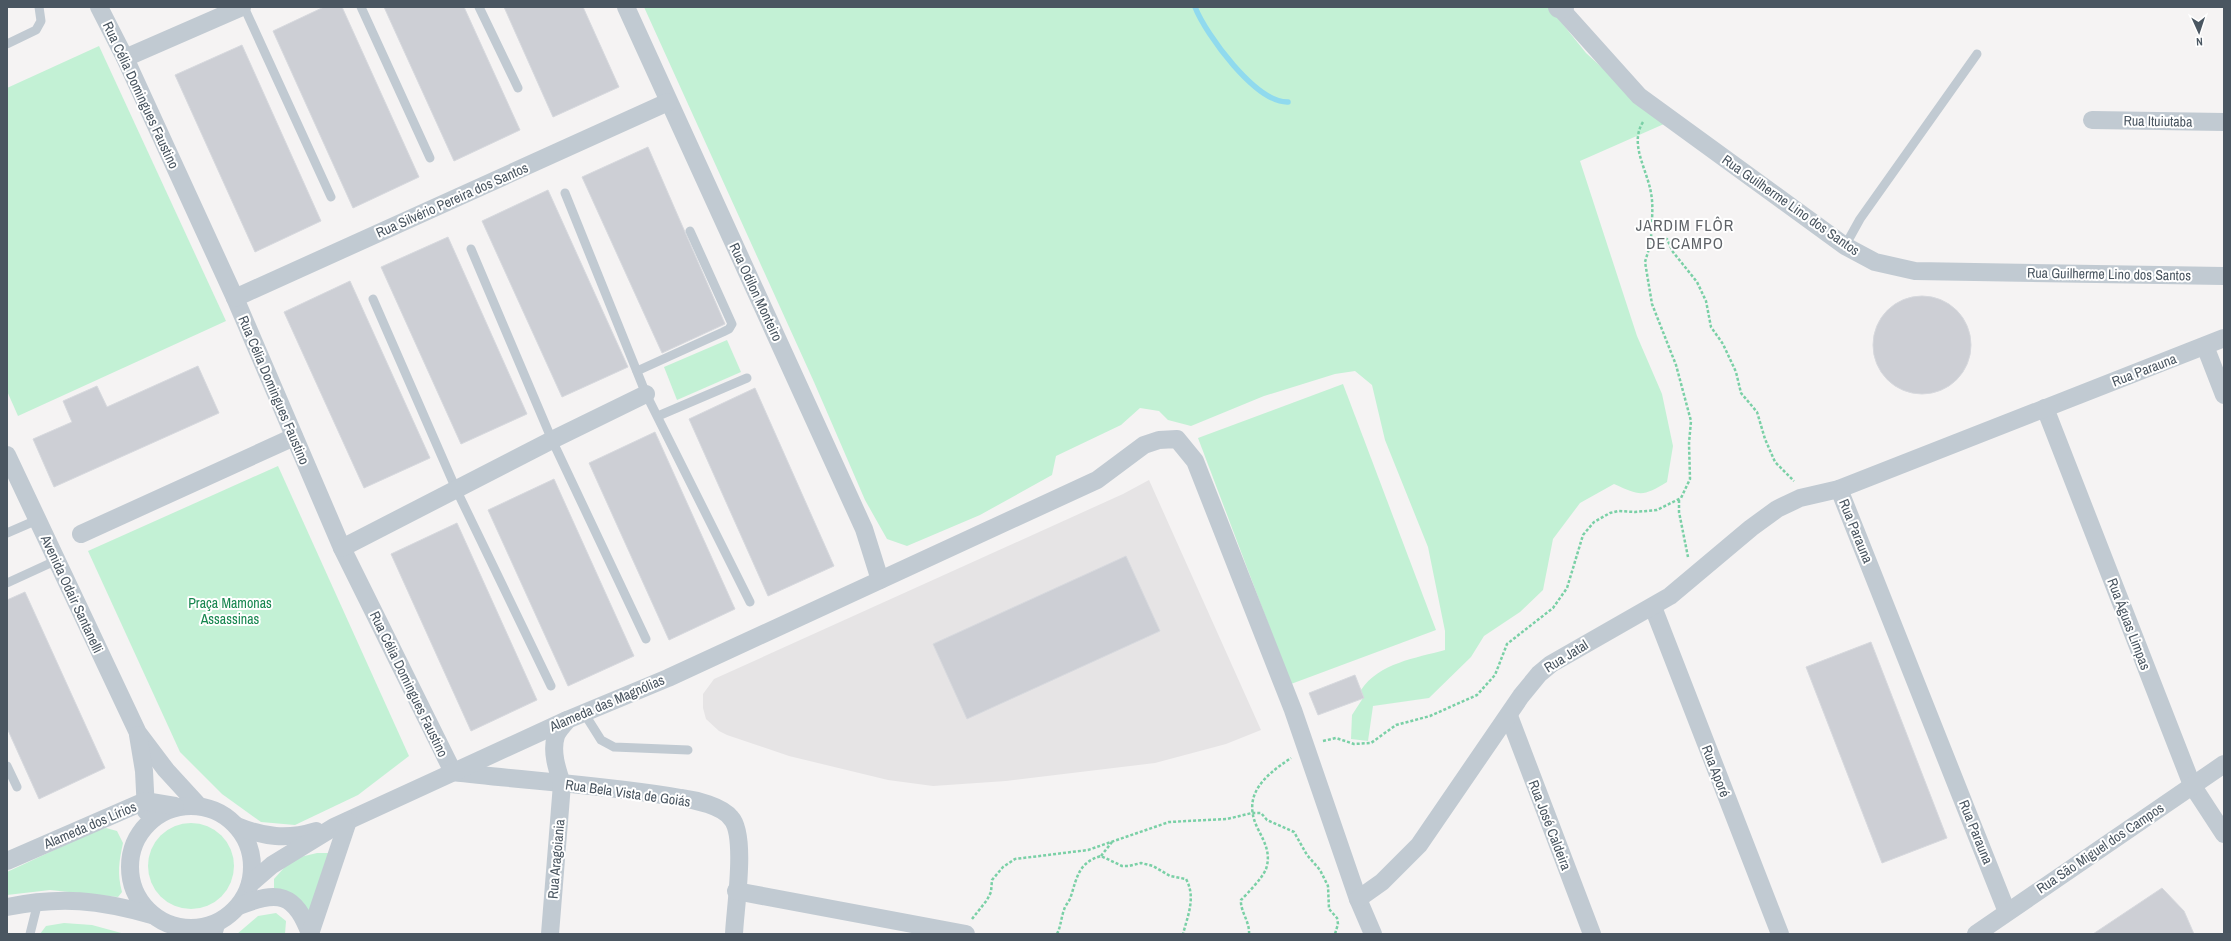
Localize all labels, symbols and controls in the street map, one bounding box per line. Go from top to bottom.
north arrow [2179,12,2219,52]
street label: Rua Célia Domingues Faustino [99,19,183,171]
text: N [2196,35,2203,49]
street label: Rua Ituiutaba [2123,111,2193,131]
street label: Rua Guilherme Lino dos Santos [1719,151,1864,260]
street label: Rua Silvério Pereira dos Santos [373,158,531,242]
district label: JARDIM FLÔR DE CAMPO [1636,214,1734,254]
street label: Rua Odilon Monteiro [725,240,787,344]
street label: Rua Guilherme Lino dos Santos [2027,264,2191,284]
street label: Rua Célia Domingues Faustino [234,313,314,467]
street label: Rua Parauna [2109,349,2179,391]
street label: Rua Parauna [1835,496,1877,566]
street label: Avenida Odair Santanelli [36,531,107,656]
street label: Rua Águas Limpas [2103,575,2155,673]
park label: Praça Mamonas Assassinas [188,594,272,628]
street label: Rua Célia Domingues Faustino [366,608,452,760]
street label: Rua Jatal [1541,636,1591,676]
street label: Alameda das Magnólias [546,671,667,736]
street label: Rua Aporé [1698,742,1734,800]
street label: Rua Bela Vista de Goiás [564,775,692,811]
street label: Rua José Caldeira [1525,777,1576,873]
street label: Alameda dos Lírios [40,797,139,853]
street label: Rua Parauna [1955,797,1997,867]
street label: Rua São Miguel dos Campos [2033,798,2167,897]
street label: Rua Aragoiania [544,818,568,900]

